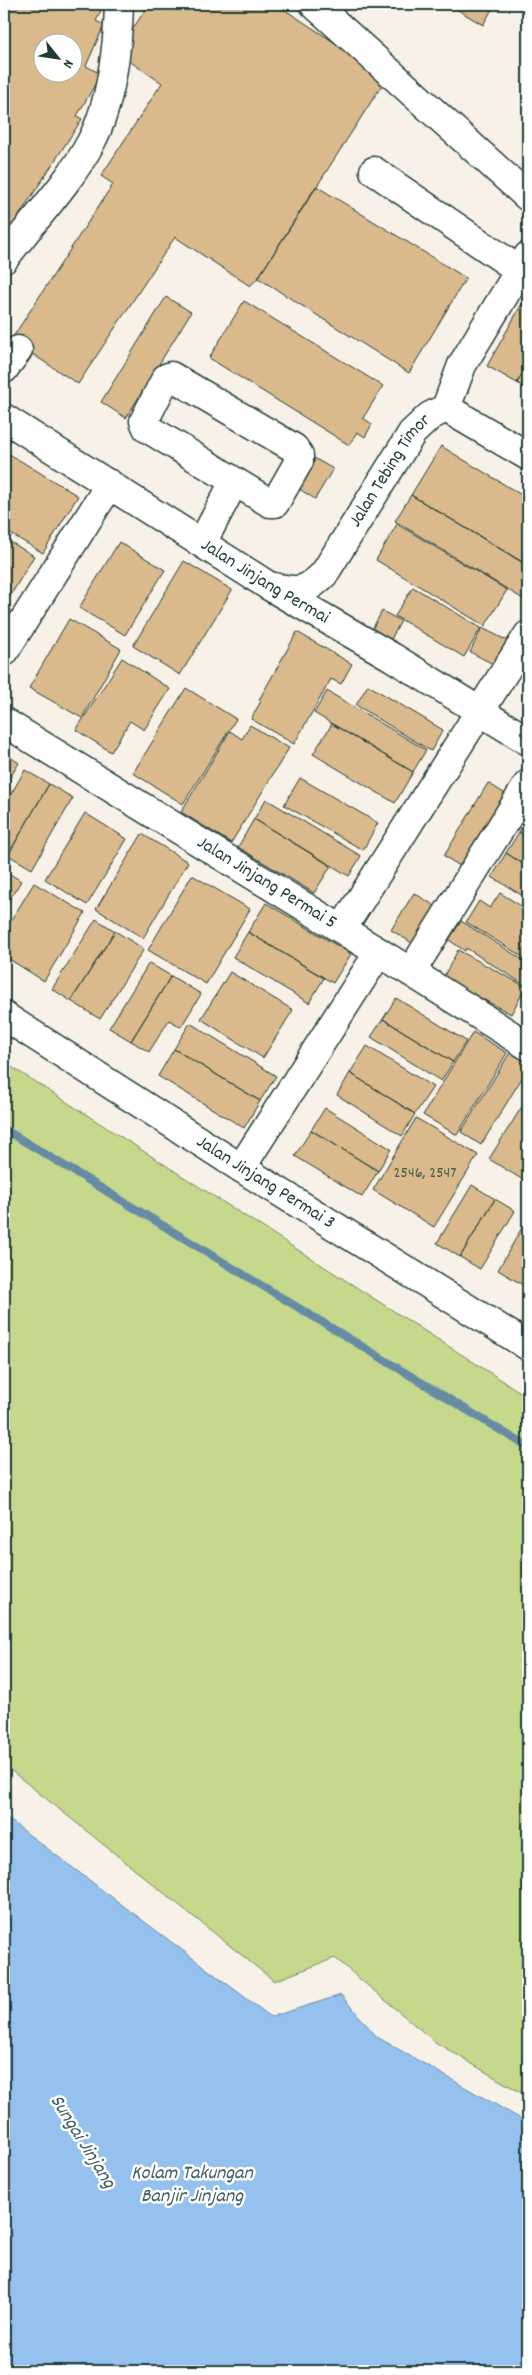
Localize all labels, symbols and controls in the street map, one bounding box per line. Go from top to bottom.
north arrow [32,32,82,82]
text: N [57,56,78,72]
street label: Jalan Tebing Timor [343,408,437,533]
street label: Jalan Jinjang Permai [195,532,335,632]
street label: Jalan Jinjang Permai 5 [191,830,342,937]
street label: Jalan Jinjang Permai 3 [191,1129,340,1236]
house number: 2546, 2547 [394,1162,456,1185]
water label: Sungai Jinjang [42,2090,123,2195]
water label: Kolam Takungan Banjir Jinjang [131,2160,253,2211]

